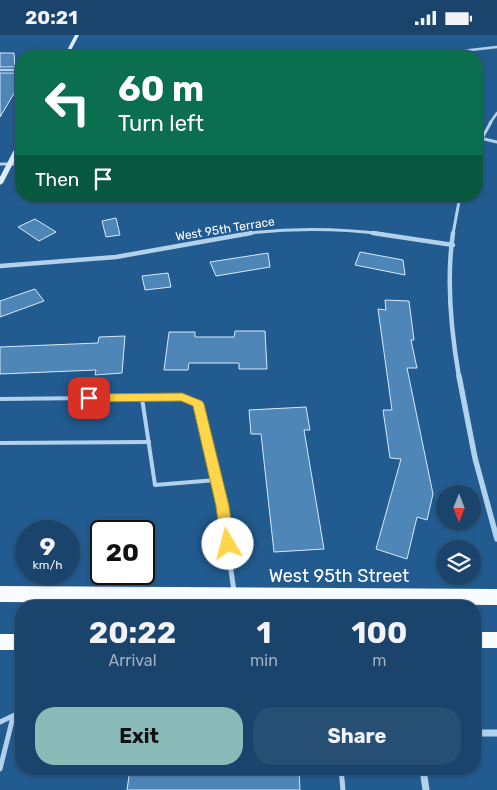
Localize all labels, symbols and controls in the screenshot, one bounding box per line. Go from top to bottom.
text: 20:21 [25,6,78,29]
text: 60 m [118,68,204,110]
icon: left [35,70,100,135]
text: Turn left [118,110,204,137]
icon: arrive [89,165,117,193]
text: Then [35,168,79,191]
street label: West 95th Terrace [174,214,276,244]
pin [68,377,110,419]
icon: arrive [75,384,103,412]
north arrow [436,485,481,530]
map controls [436,485,481,585]
position arrow [201,517,253,569]
speed limit sign: 20 [90,520,155,585]
text: 9 [39,532,56,561]
button: layers [436,540,481,585]
text: km/h [33,558,62,572]
street label: West 95th Street [269,565,409,587]
text: 20:22 [89,615,176,651]
text: 1 [257,615,271,651]
text: 100 [352,615,407,651]
text: Arrival [109,651,157,670]
text: min [250,651,278,670]
text: m [372,651,387,670]
button: Exit [35,707,243,765]
button: Share [253,707,461,765]

